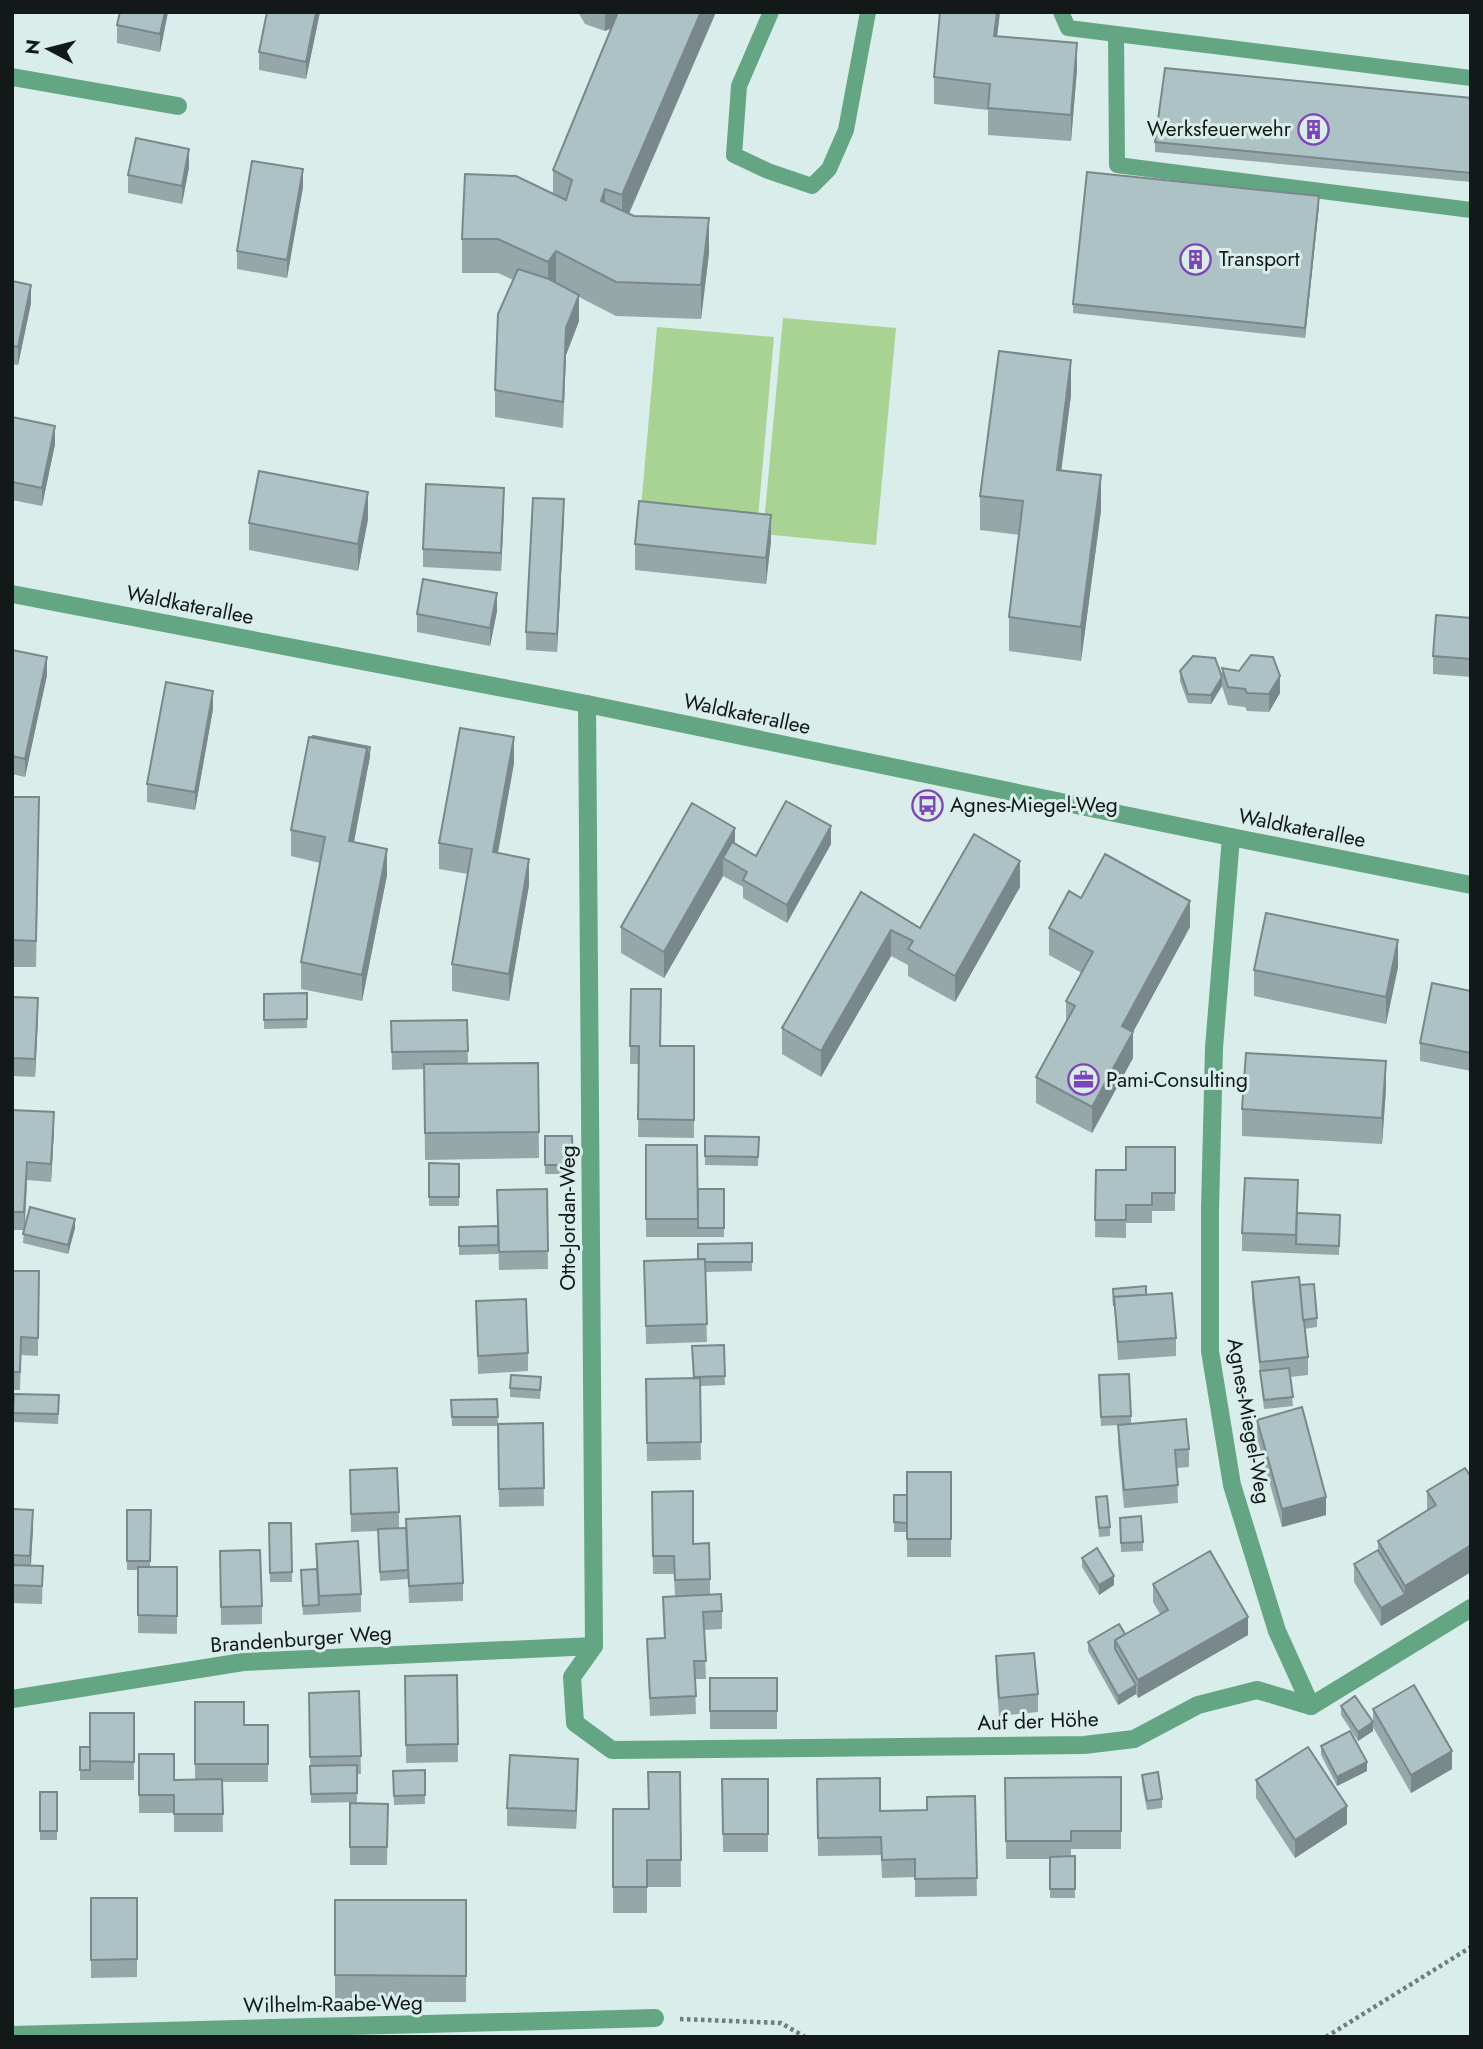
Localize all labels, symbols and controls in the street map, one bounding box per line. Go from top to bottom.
north arrow [14,14,84,84]
text: N [18,38,47,56]
building icon: Werksfeuerwehr [1297,112,1331,146]
place label: Werksfeuerwehr [1147,114,1292,144]
building icon: Transport [1179,242,1213,276]
place label: Transport [1219,244,1300,274]
street label: Waldkaterallee [124,578,257,632]
street label: Waldkaterallee [681,686,814,742]
bus stop icon: Agnes-Miegel-Weg [910,788,944,822]
place label: Agnes-Miegel-Weg [950,790,1118,820]
street label: Waldkaterallee [1236,801,1369,855]
office icon: Pami-Consulting [1066,1063,1100,1097]
place label: Pami-Consulting [1106,1065,1248,1095]
street label: Otto-Jordan-Weg [553,1145,583,1291]
street label: Agnes-Miegel-Weg [1220,1336,1278,1506]
street label: Brandenburger Weg [209,1618,393,1660]
street label: Auf der Höhe [977,1704,1099,1738]
street label: Wilhelm-Raabe-Weg [243,1987,423,2021]

